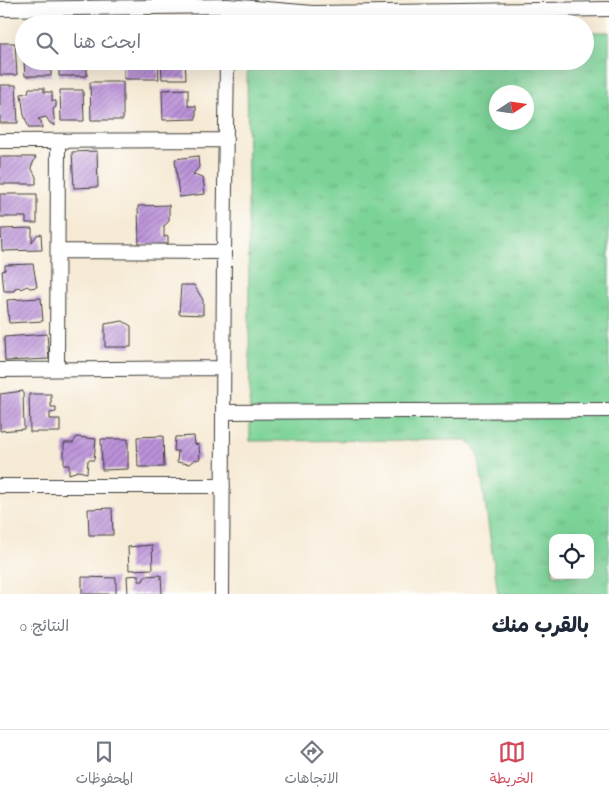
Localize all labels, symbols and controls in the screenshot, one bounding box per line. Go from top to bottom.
search box [15,15,594,70]
icon: search [33,29,61,57]
text: ابحث هنا [73,30,141,57]
north arrow [489,85,534,130]
map controls [549,534,594,579]
button: locate [549,534,594,579]
text: بالقرب منك [492,612,589,642]
text: النتائج: 0 [20,615,69,639]
tab: المحفوظات [76,738,133,791]
tab: الاتجاهات [284,738,339,791]
tab: الخريطة [490,738,533,791]

